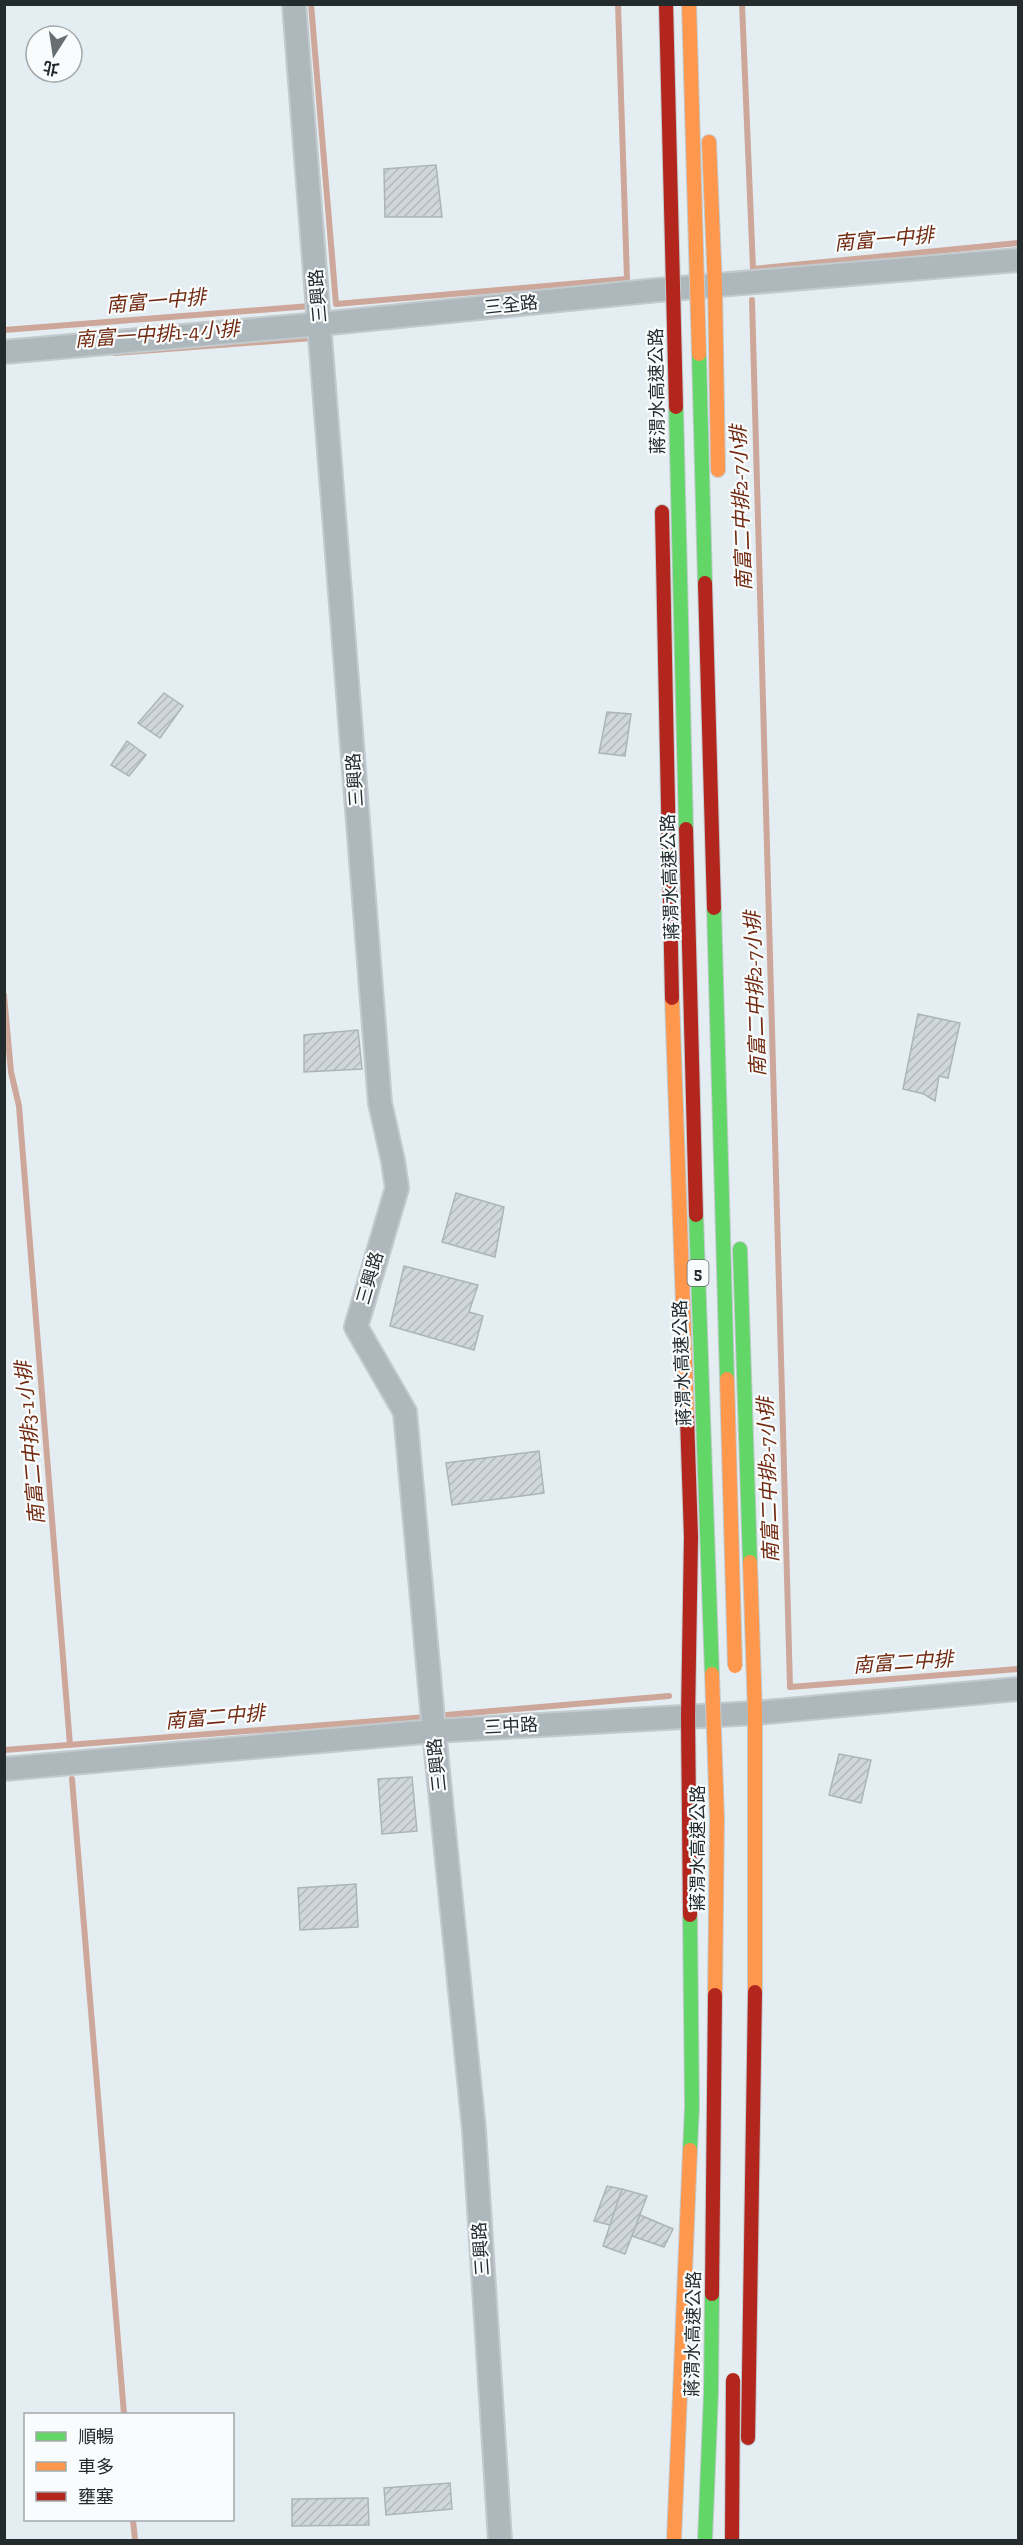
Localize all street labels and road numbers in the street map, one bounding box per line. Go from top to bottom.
street label: 三興路 [305,268,331,324]
street label: 三全路 [483,291,539,319]
street label: 蔣渭水高速公路 [645,328,669,454]
street label: 三興路 [342,752,368,808]
street label: 蔣渭水高速公路 [657,814,683,940]
street label: 三興路 [352,1249,388,1307]
road number: 5 [688,1260,708,1286]
street label: 蔣渭水高速公路 [669,1300,695,1426]
street label: 三中路 [483,1714,539,1738]
street label: 三興路 [423,1737,451,1793]
street label: 蔣渭水高速公路 [687,1785,709,1911]
street label: 三興路 [468,2221,494,2277]
street label: 蔣渭水高速公路 [681,2271,705,2397]

